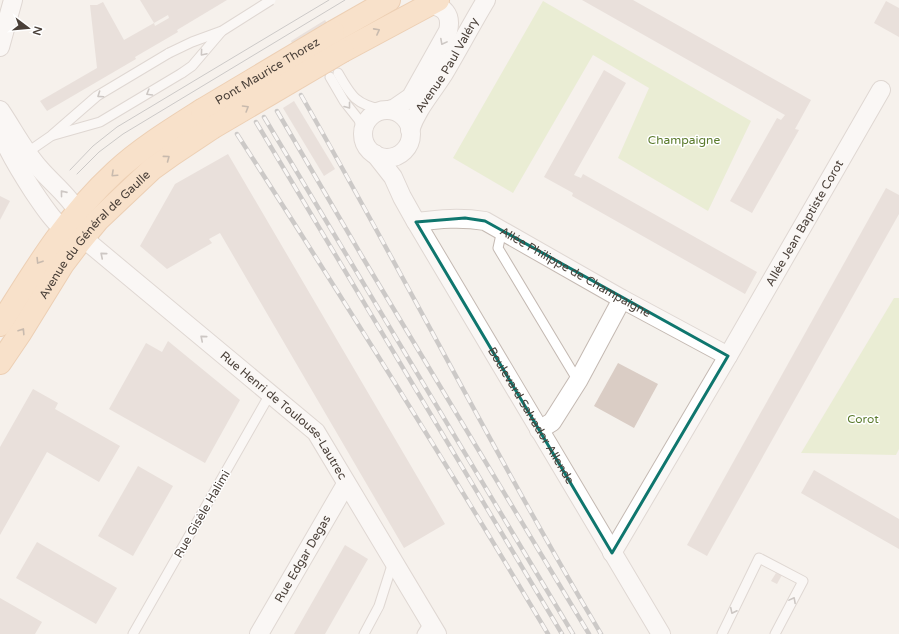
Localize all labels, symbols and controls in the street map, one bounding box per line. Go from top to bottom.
north arrow [8,8,48,48]
street label: Avenue Paul Valéry [412,14,482,115]
text: N [30,25,45,37]
one-way arrow [373,29,380,36]
street label: Pont Maurice Thorez [213,35,322,107]
one-way arrow [440,38,447,45]
one-way arrow [201,48,208,56]
one-way arrow [146,88,153,95]
one-way arrow [97,90,104,97]
one-way arrow [343,102,350,109]
one-way arrow [242,106,249,113]
park label: Champaigne [648,133,720,147]
one-way arrow [163,155,170,163]
street label: Allée Jean Baptiste Corot [763,157,846,289]
street label: Avenue du Général de Gaulle [36,167,153,302]
one-way arrow [111,169,118,176]
one-way arrow [60,190,67,197]
street label: Allée Philippe de Champaigne [497,224,653,320]
one-way arrow [100,253,108,260]
one-way arrow [36,257,44,264]
one-way arrow [17,328,25,335]
one-way arrow [200,336,208,343]
street label: Boulevard Salvador Allende [485,345,577,487]
street label: Rue Henri de Toulouse-Lautrec [217,348,350,482]
park label: Corot [847,412,879,426]
street label: Rue Gisèle Halimi [171,468,233,560]
street label: Rue Edgar Degas [272,512,334,605]
one-way arrow [789,596,796,604]
one-way arrow [730,607,738,615]

